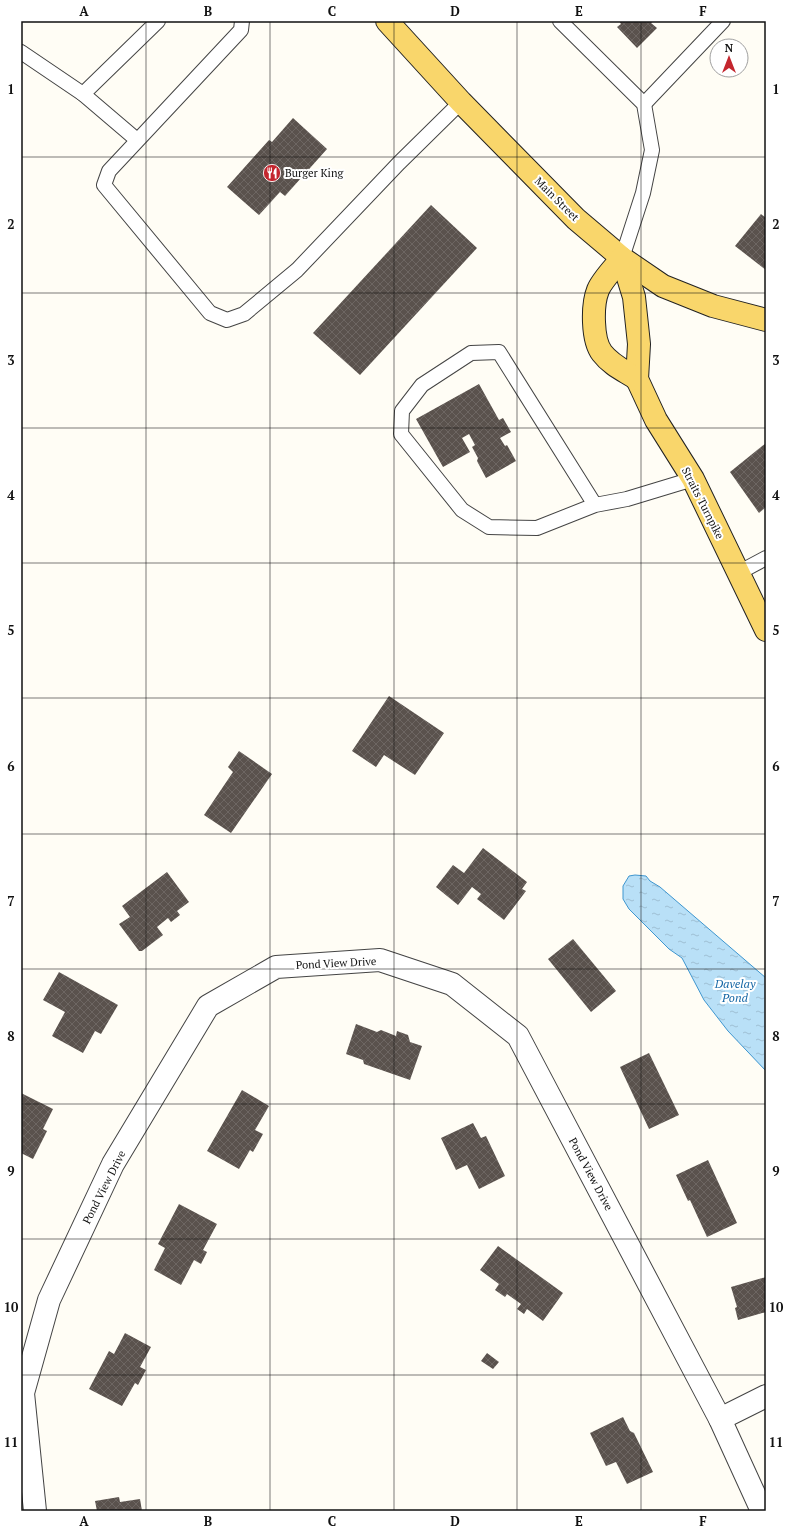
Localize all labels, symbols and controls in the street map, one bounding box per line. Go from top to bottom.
text: A [79,2,89,20]
text: B [204,2,212,20]
text: C [328,2,336,20]
text: D [450,2,460,20]
text: E [575,2,583,20]
text: F [699,2,707,20]
north arrow [709,38,749,78]
text: N [725,41,734,55]
text: 1 [7,80,15,98]
text: 1 [772,80,780,98]
restaurant icon: Burger King [262,163,282,183]
place label: Burger King [285,166,343,180]
street label: Main Street [532,174,582,224]
text: 2 [7,215,15,233]
text: 2 [772,215,780,233]
text: 3 [7,351,15,369]
text: 3 [772,351,780,369]
street label: Straits Turnpike [679,465,727,542]
text: 4 [7,486,15,504]
text: 4 [772,486,780,504]
text: 5 [7,621,15,639]
text: 5 [772,621,780,639]
text: 6 [7,757,15,775]
text: 6 [772,757,780,775]
text: 7 [7,892,15,910]
text: 7 [772,892,780,910]
street label: Pond View Drive [295,954,377,972]
water label: Davelay Pond [714,976,756,1005]
text: 8 [7,1027,15,1045]
text: 8 [772,1027,780,1045]
street label: Pond View Drive [566,1135,616,1213]
street label: Pond View Drive [79,1148,129,1226]
text: 9 [7,1162,15,1180]
text: 9 [772,1162,780,1180]
text: 10 [4,1298,19,1316]
text: 10 [769,1298,784,1316]
text: 11 [4,1433,18,1451]
text: 11 [769,1433,783,1451]
text: A [79,1512,89,1530]
text: B [204,1512,212,1530]
text: C [328,1512,336,1530]
text: D [450,1512,460,1530]
text: E [575,1512,583,1530]
text: F [699,1512,707,1530]

